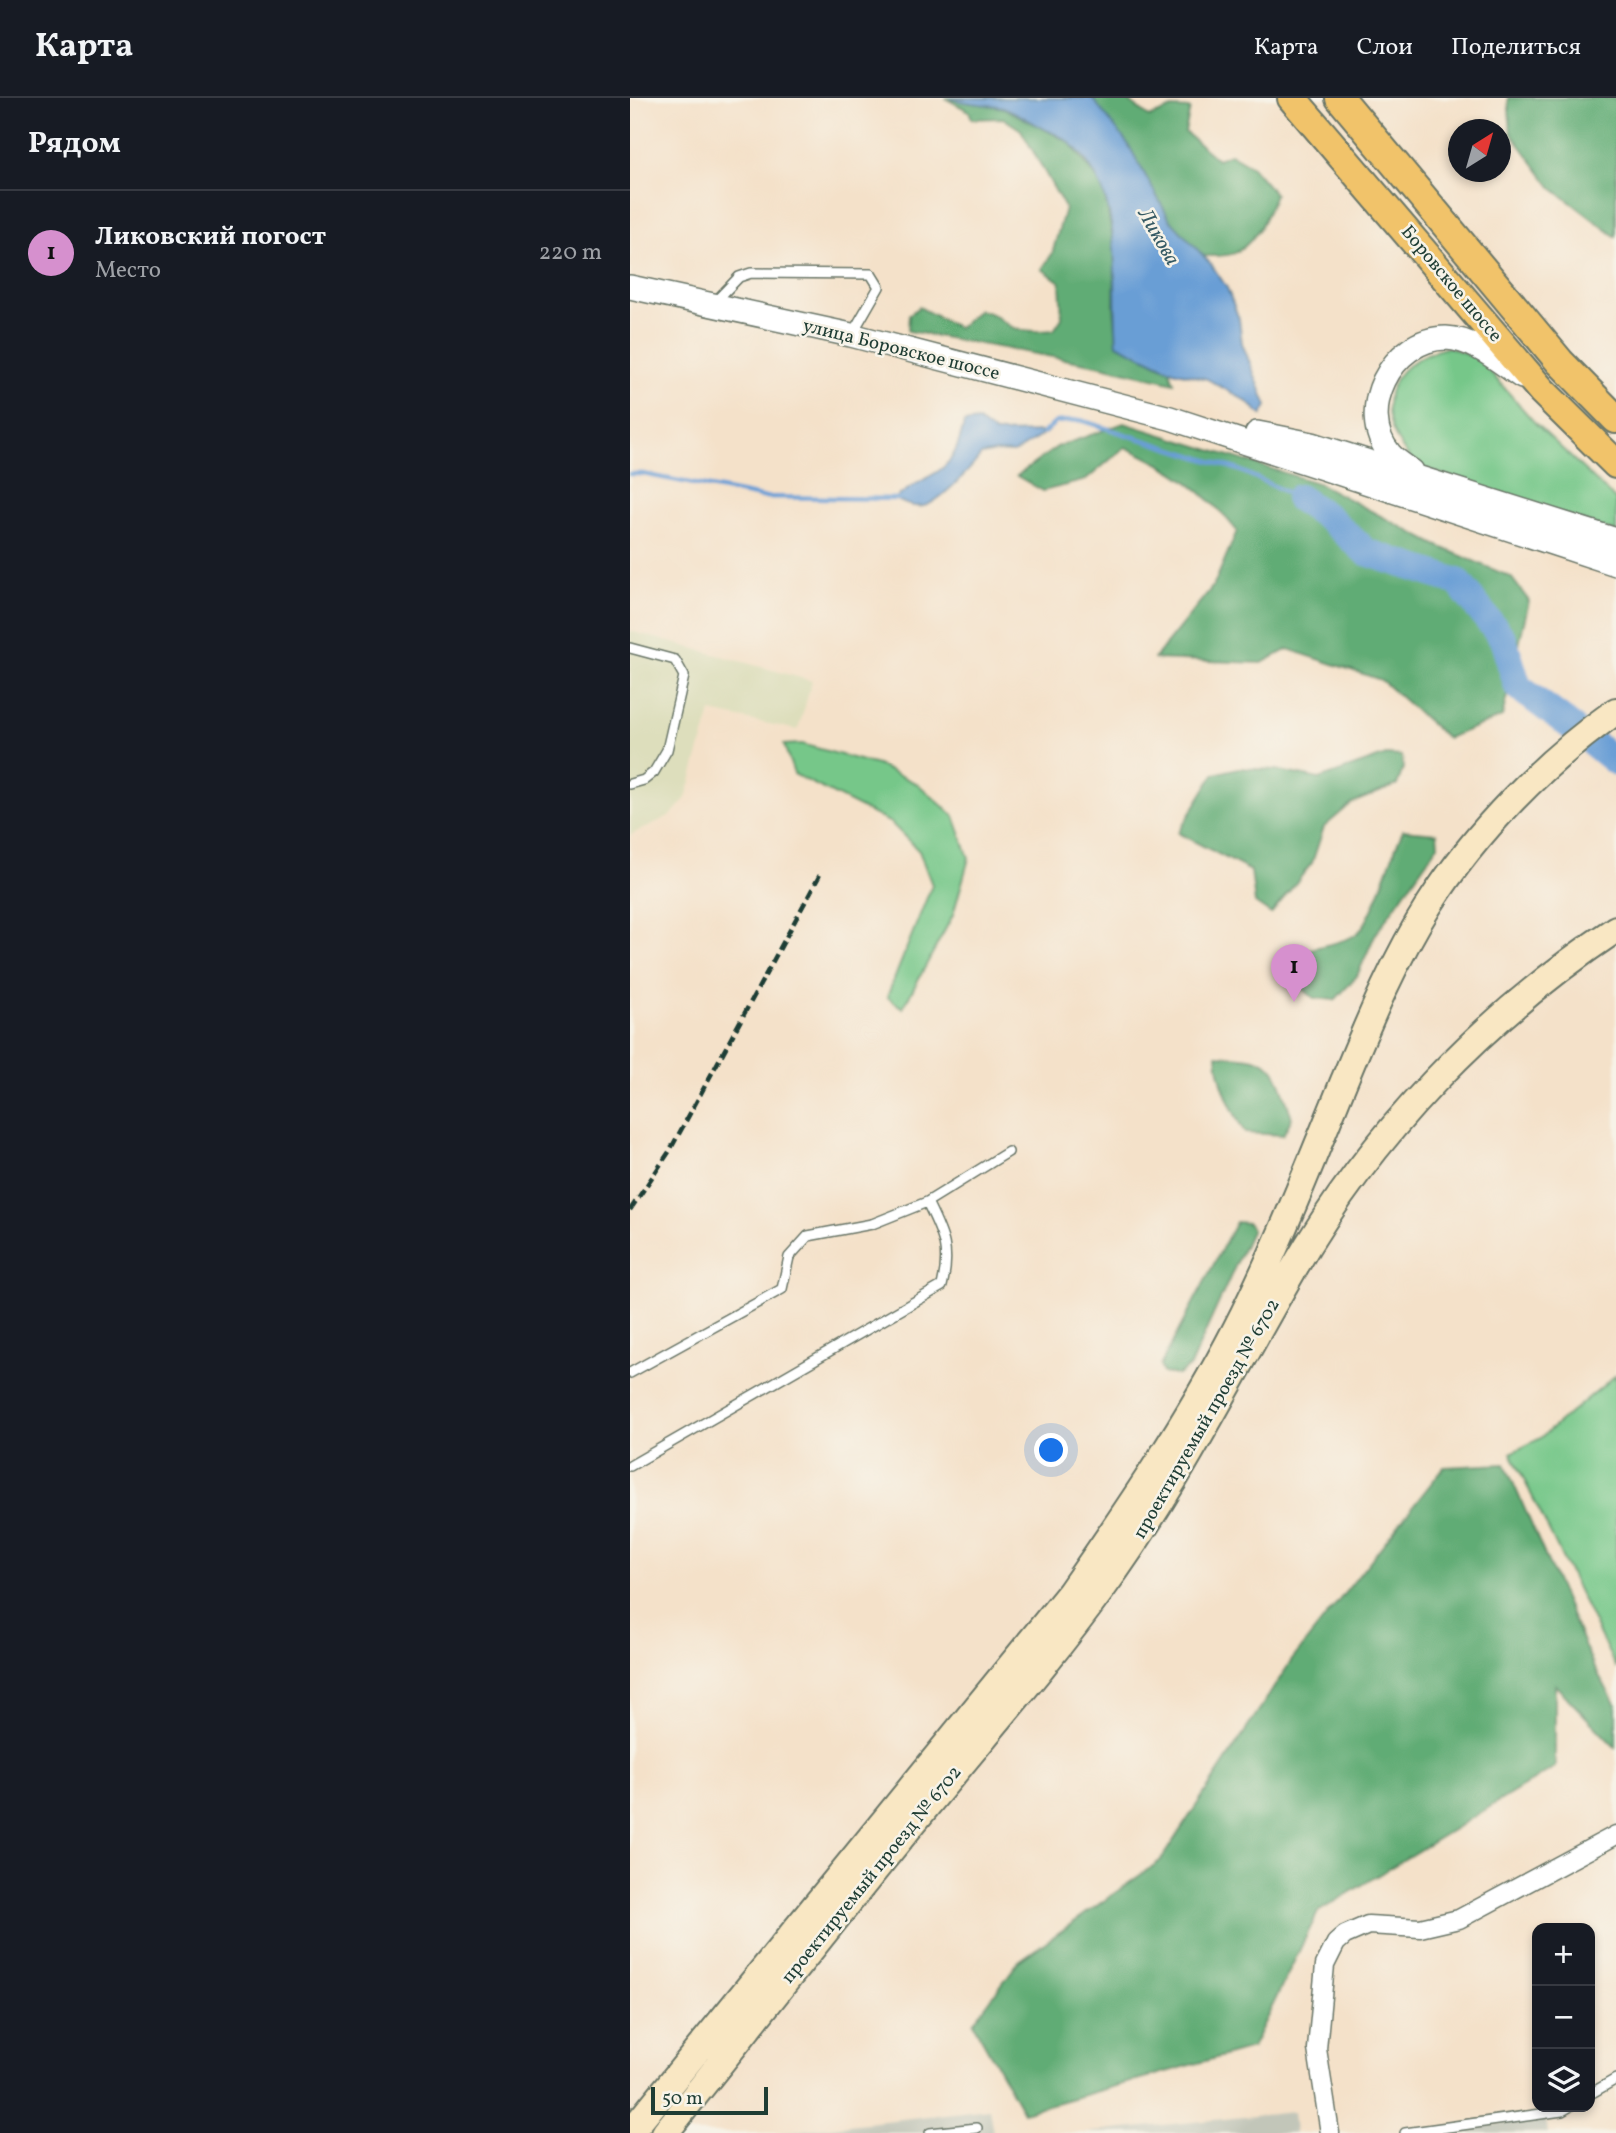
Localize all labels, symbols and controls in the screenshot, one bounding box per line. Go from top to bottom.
text: Карта [35,25,133,71]
text: Карта [1254,31,1319,65]
text: Слои [1357,31,1413,65]
text: Поделиться [1451,31,1581,65]
north arrow [1448,119,1511,182]
text: Рядом [28,123,121,165]
water label: Ликова [1129,202,1186,271]
text: Ликовский погост [95,219,326,255]
street label: Боровское шоссе [1394,220,1508,348]
text: 1 [46,237,56,269]
text: 220 m [539,237,602,269]
text: Место [95,255,161,287]
street label: улица Боровское шоссе [800,313,1002,387]
pin: 1 [1271,944,1317,1002]
street label: проектируемый проезд № 6702 [1127,1294,1287,1544]
your location [1034,1433,1068,1467]
street label: проектируемый проезд № 6702 [776,1761,968,1989]
map controls [1532,1923,1595,2112]
button: + [1532,1923,1595,1986]
button: − [1532,1986,1595,2049]
button: layers [1532,2049,1595,2112]
scale bar [651,2084,768,2116]
text: 50 m [662,2086,703,2112]

